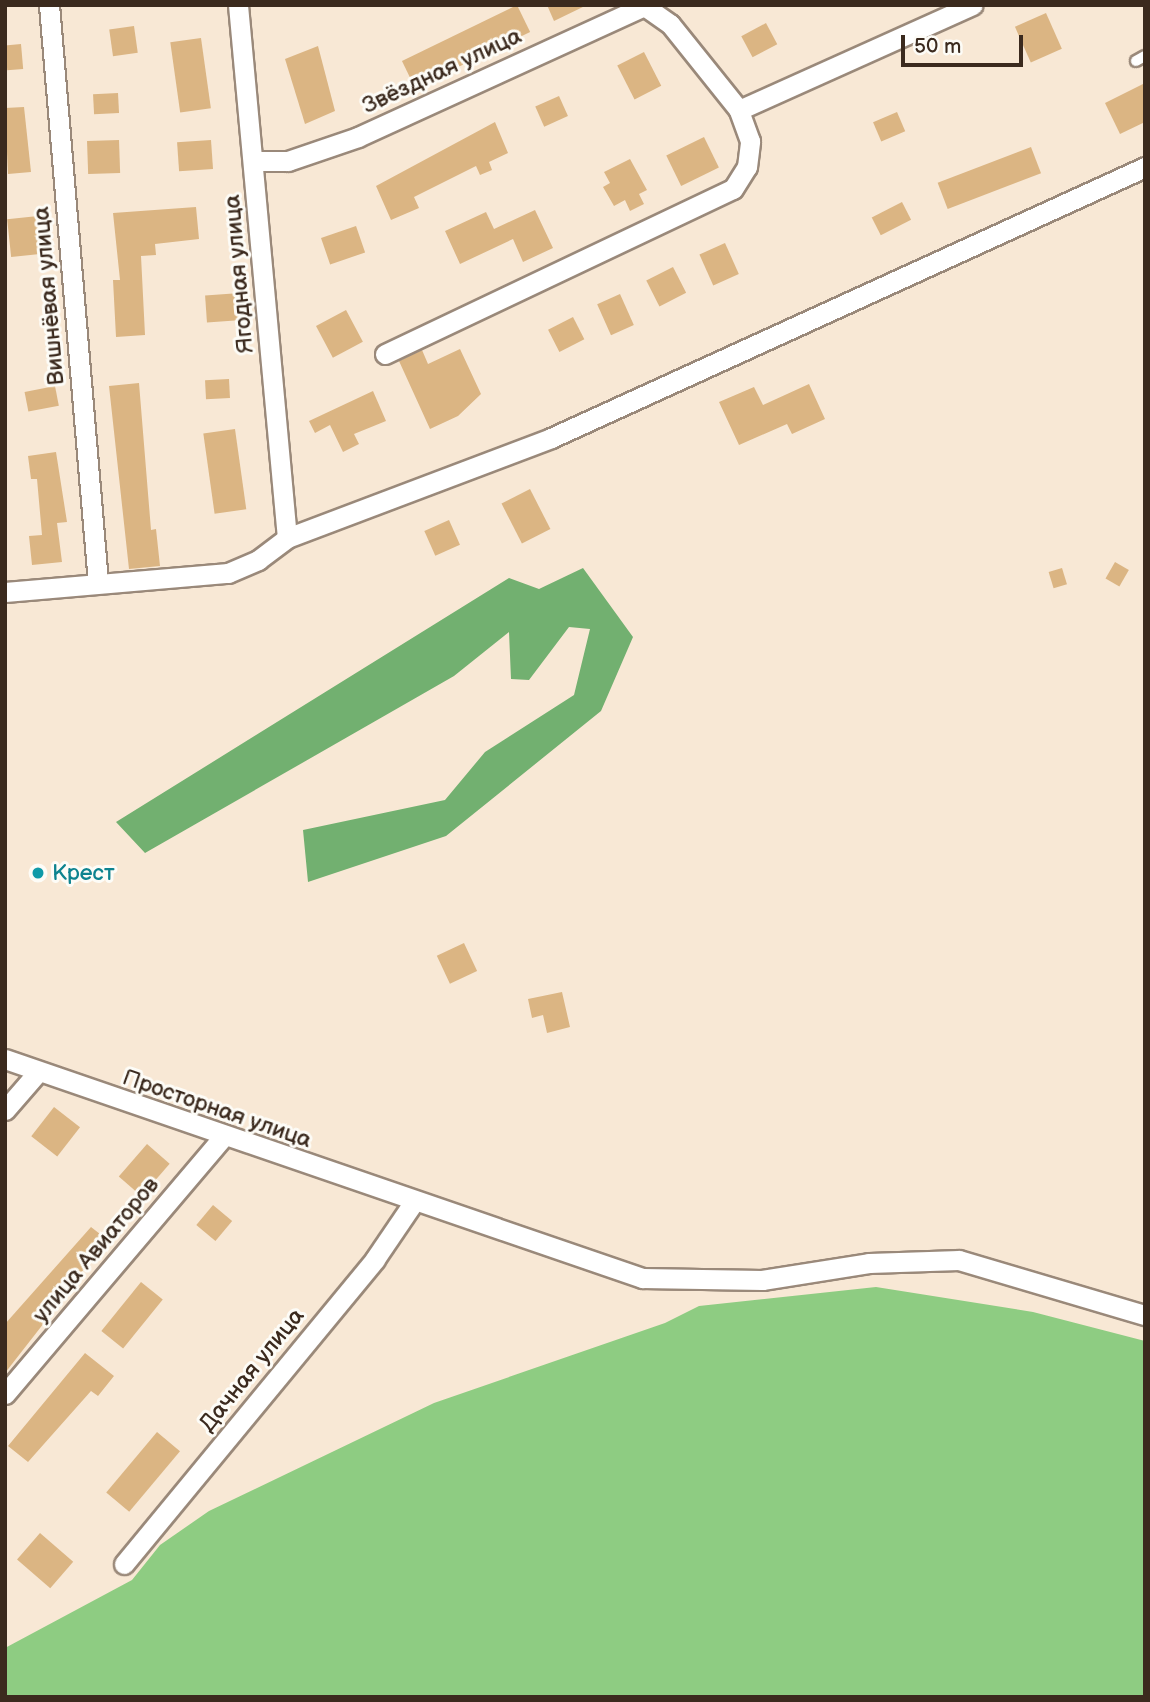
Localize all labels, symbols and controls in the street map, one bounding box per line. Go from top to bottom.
scale bar [905,21,1028,65]
street label: Звёздная улица [358,22,526,120]
text: 50 m [914,34,961,59]
street label: Ягодная улица [218,194,260,354]
street label: Вишнёвая улица [27,206,71,386]
place label: Крест [52,859,115,887]
marker: Крест [30,865,46,881]
street label: Просторная улица [119,1064,315,1154]
street label: улица Авиаторов [27,1172,165,1328]
street label: Дачная улица [194,1303,310,1437]

